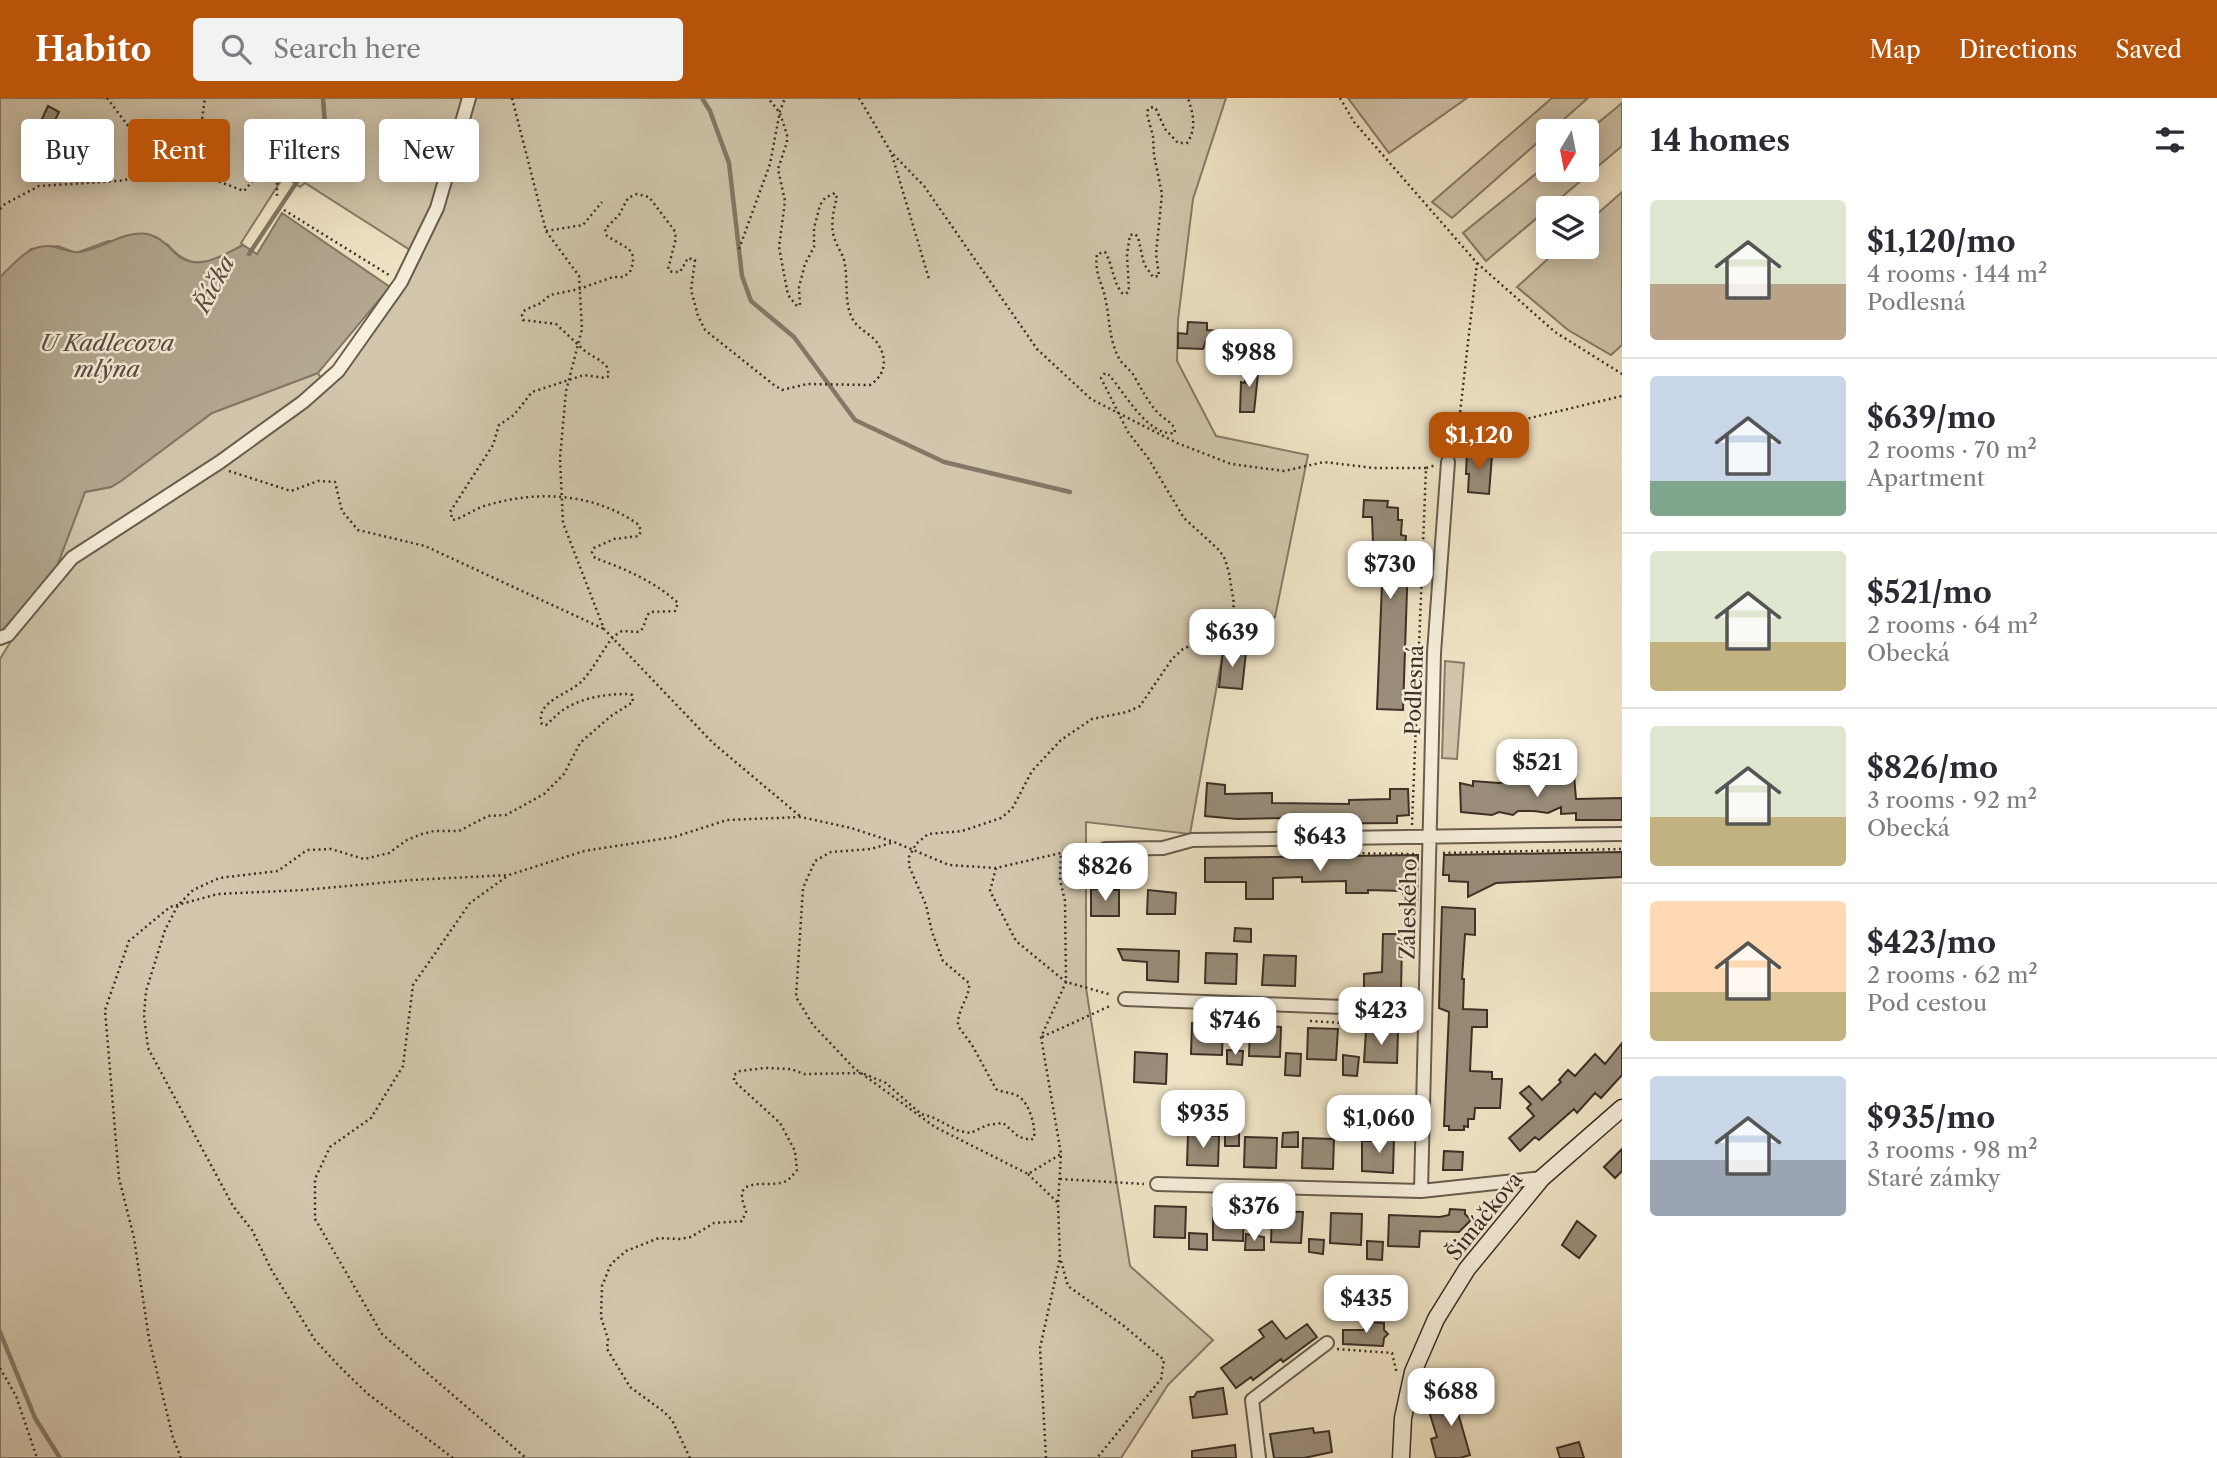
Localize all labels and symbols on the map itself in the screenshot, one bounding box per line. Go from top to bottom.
north arrow [1536,119,1600,182]
water label: Říčka [187,251,241,319]
water label: U Kadlecova mlýna [40,329,175,383]
pin: $988 [1208,330,1290,389]
pin: $1,120 [1422,412,1536,472]
pin: $730 [1349,542,1431,601]
pin: $639 [1191,610,1273,669]
street label: Podlesná [1400,643,1428,736]
pin: $521 [1496,740,1578,799]
pin: $643 [1279,814,1361,873]
pin: $826 [1064,844,1146,903]
street label: Záleského [1395,858,1421,960]
pin: $423 [1340,988,1422,1047]
pin: $746 [1194,998,1276,1057]
pin: $935 [1162,1090,1244,1150]
pin: $1,060 [1322,1096,1436,1155]
street label: Šimáčkova [1441,1166,1528,1265]
pin: $376 [1213,1184,1295,1243]
pin: $435 [1325,1276,1407,1335]
pin: $688 [1410,1368,1492,1428]

